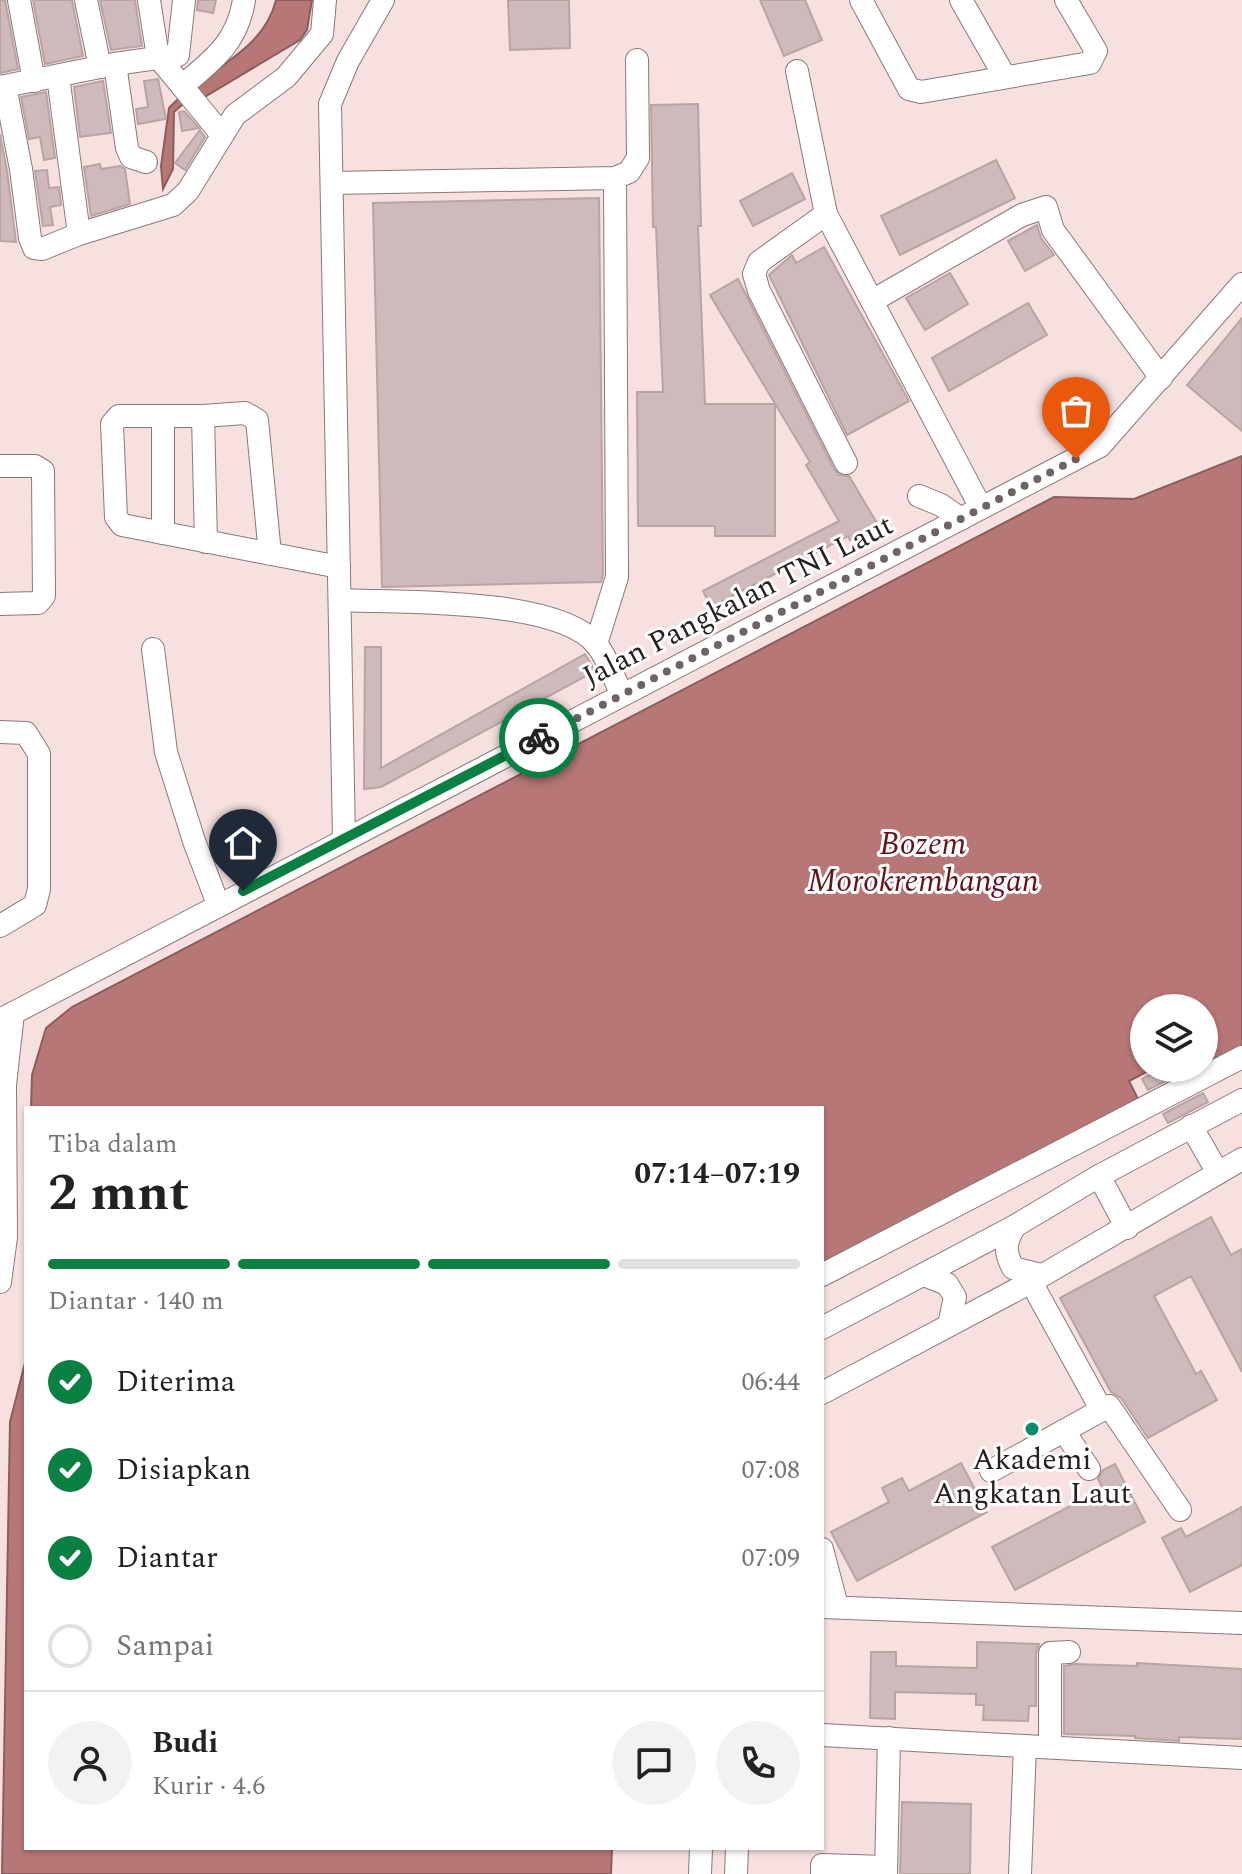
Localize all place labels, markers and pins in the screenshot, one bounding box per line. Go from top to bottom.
pin [1042,377,1110,459]
pin [209,809,277,891]
marker: Akademi Angkatan Laut [1023,1420,1041,1438]
place label: Akademi Angkatan Laut [933,1437,1131,1517]

